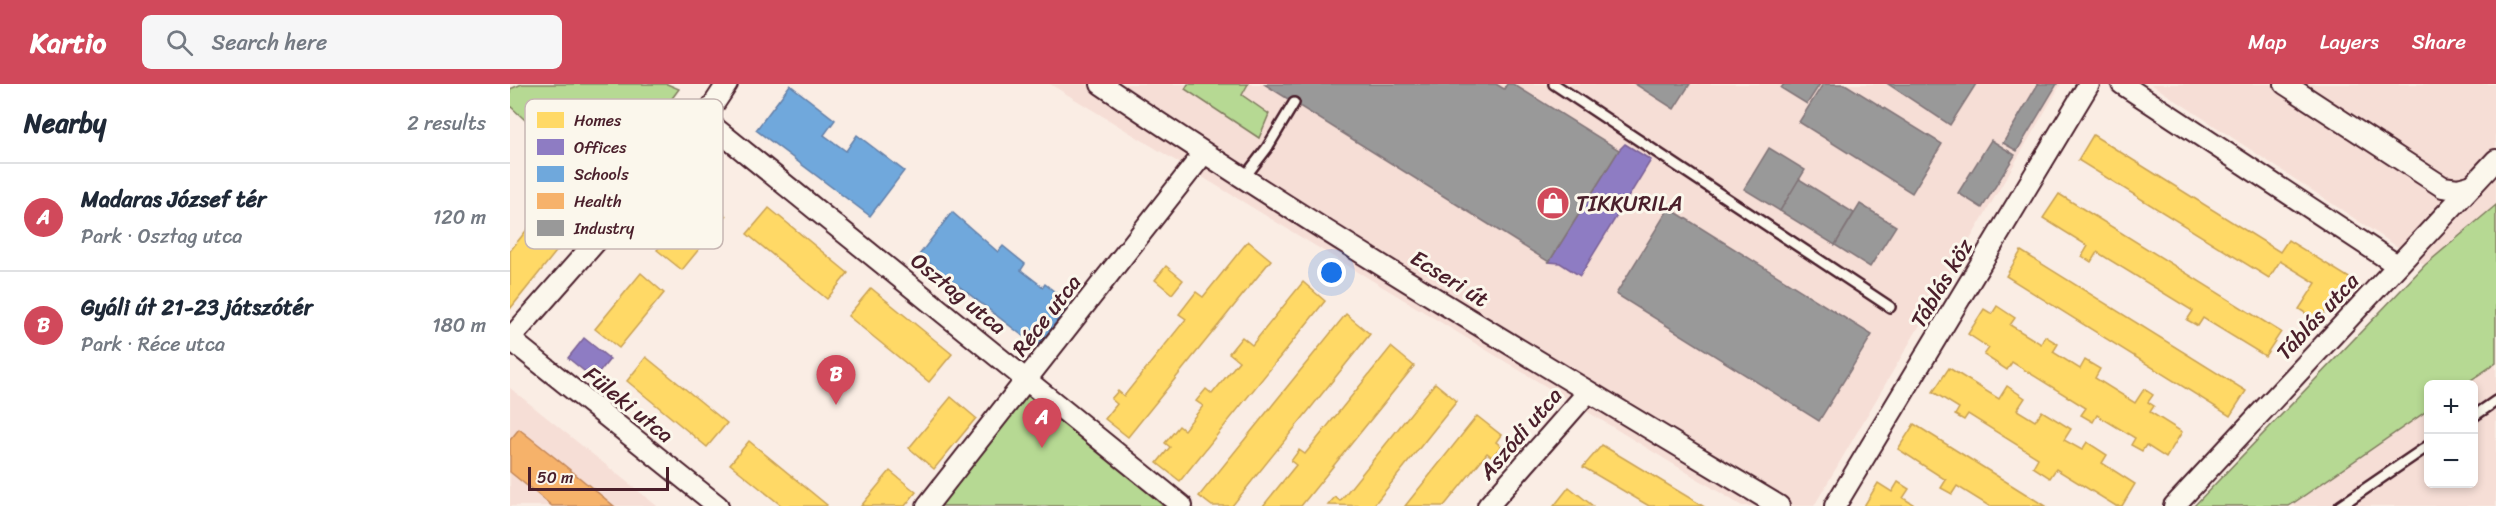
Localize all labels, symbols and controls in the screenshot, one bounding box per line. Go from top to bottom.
search box [142,15,562,69]
text: Kartio [30,18,106,67]
text: Search here [211,23,327,62]
text: Map [2248,23,2287,61]
text: Layers [2320,23,2379,61]
text: Share [2412,23,2466,61]
icon: search [163,26,196,59]
legend [525,99,723,249]
text: Nearby [24,100,106,146]
text: 2 results [407,106,486,141]
text: Homes [574,106,622,135]
text: Offices [574,133,627,162]
text: Schools [574,160,629,189]
text: Madaras József tér [81,180,266,219]
place label: TIKKURILA [1576,184,1683,223]
shop icon: TIKKURILA [1535,185,1571,221]
text: Health [574,187,622,216]
text: A [37,200,50,235]
text: 120 m [433,200,486,235]
text: Industry [573,214,635,243]
text: Park · Osztag utca [81,219,242,254]
street label: Táblás köz [1899,230,1984,336]
street label: Ecseri út [1403,239,1497,318]
street label: Osztag utca [902,242,1016,345]
your location [1317,258,1346,287]
street label: Táblás utca [2266,263,2369,369]
street label: Réce utca [1001,265,1091,365]
text: Gyáli út 21-23 játszótér [81,288,313,327]
text: B [37,308,50,343]
text: 180 m [432,308,486,343]
text: Park · Réce utca [81,327,225,362]
street label: Füleki utca [575,355,683,453]
pin: B [816,356,856,405]
street label: Aszódi utca [1468,378,1572,490]
map controls [2424,380,2478,488]
button: + [2424,380,2478,434]
pin: A [1022,398,1062,448]
button: − [2424,434,2478,488]
text: 50 m [537,463,573,492]
scale bar [528,464,669,492]

